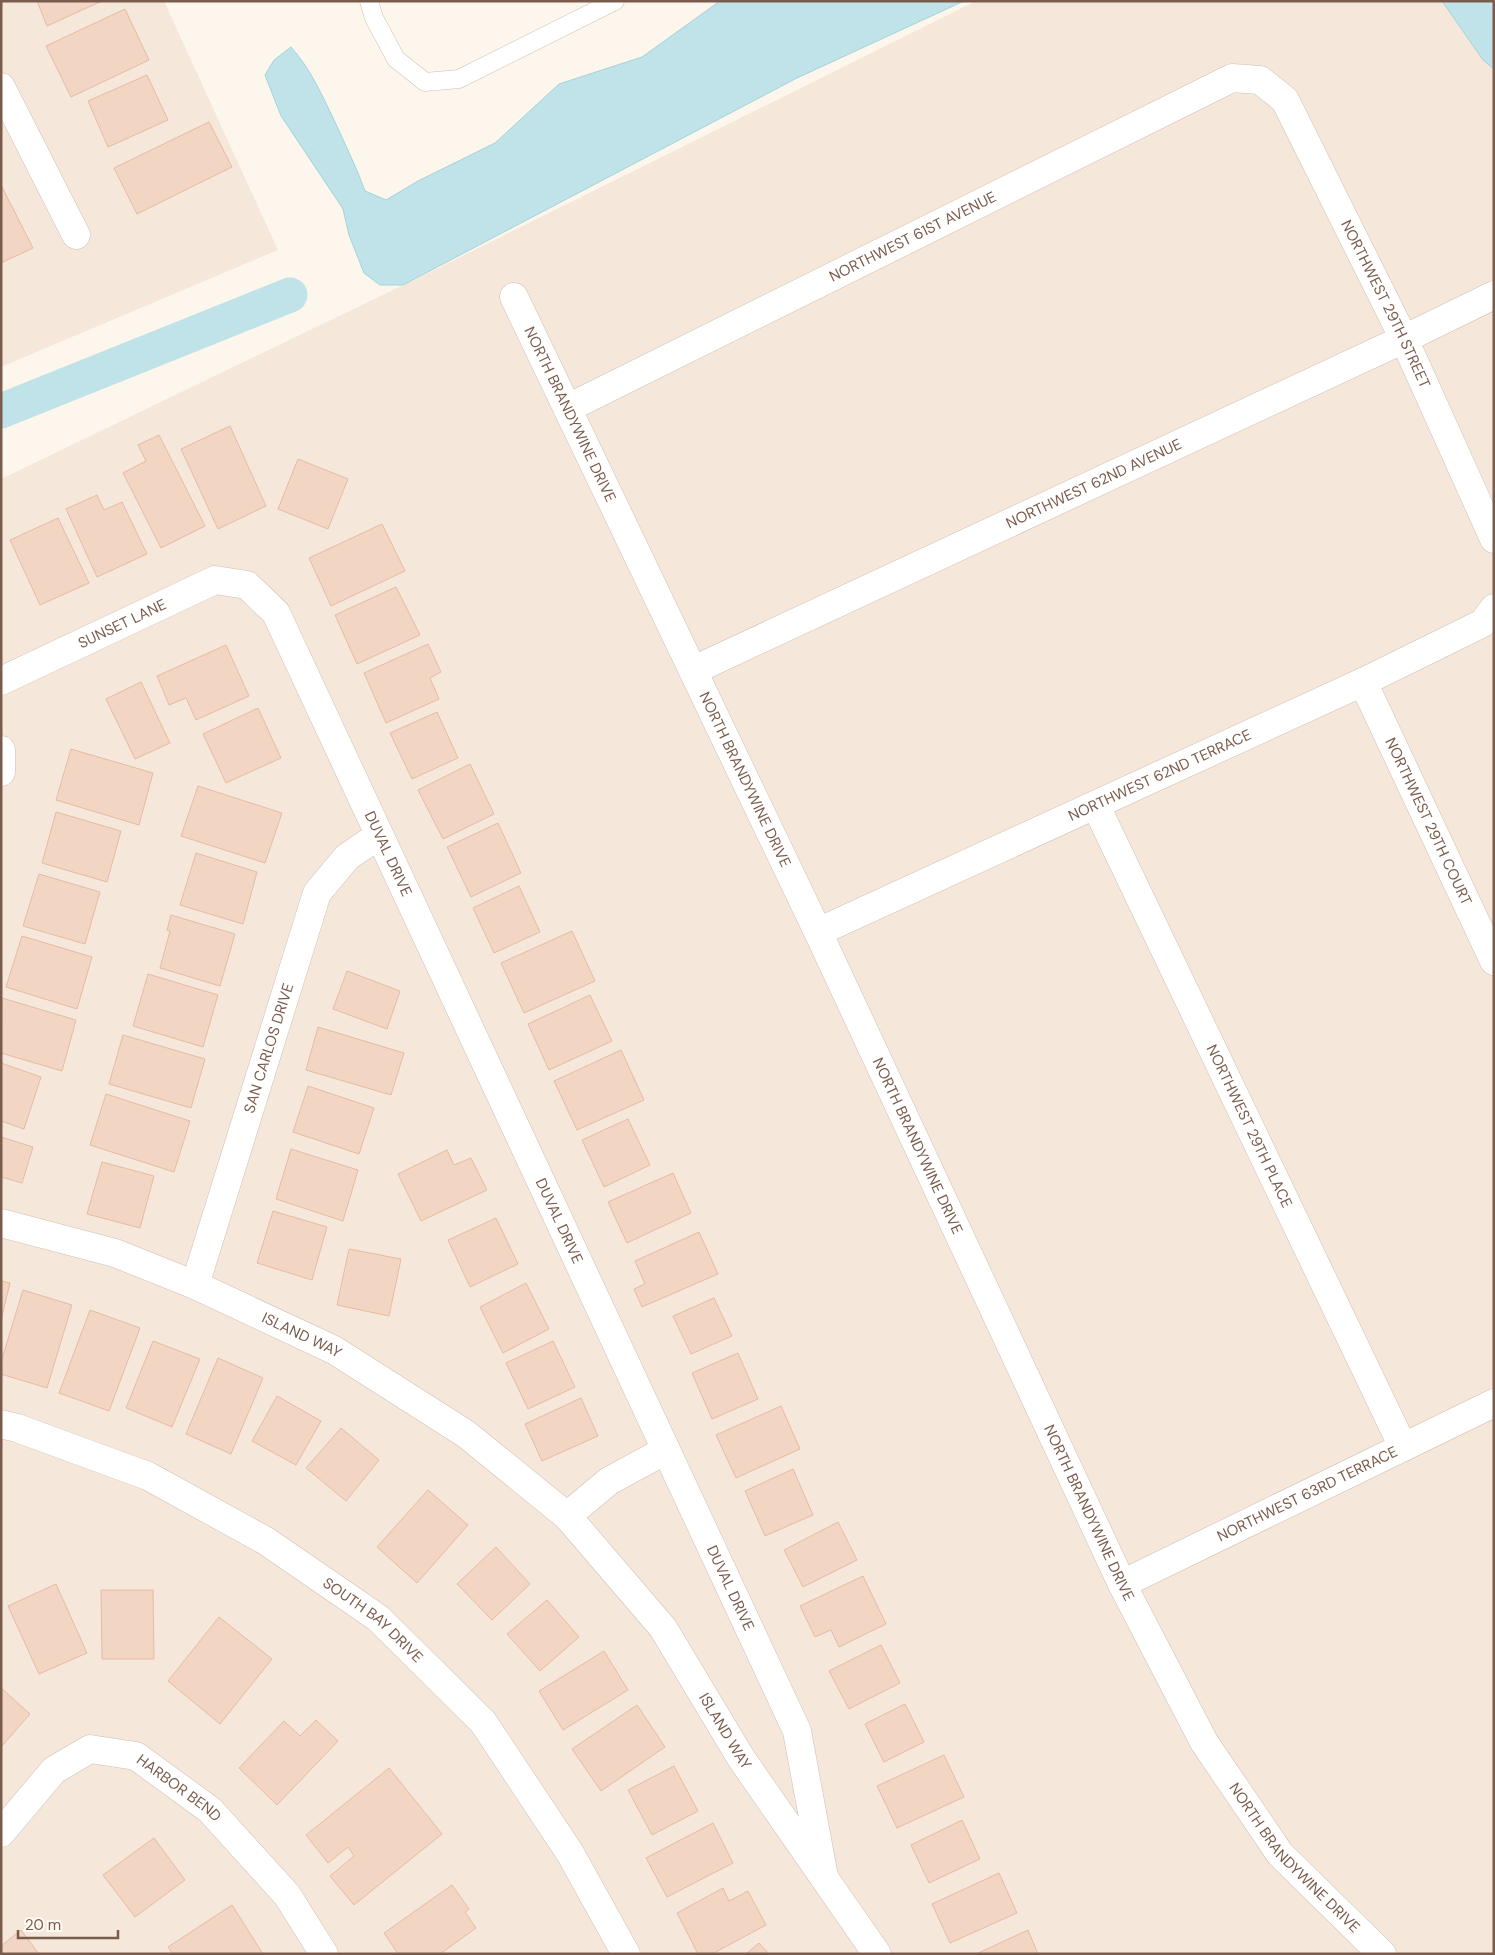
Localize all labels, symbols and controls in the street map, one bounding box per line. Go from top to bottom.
street label: NORTHWEST 61ST AVENUE [826,187,1000,287]
street label: NORTHWEST 29TH STREET [1336,216,1435,391]
street label: NORTH BRANDYWINE DRIVE [520,323,621,505]
street label: NORTHWEST 62ND AVENUE [1003,434,1185,533]
street label: SUNSET LANE [75,594,170,653]
street label: NORTH BRANDYWINE DRIVE [694,688,796,871]
street label: NORTHWEST 62ND TERRACE [1065,725,1254,826]
street label: NORTHWEST 29TH COURT [1380,734,1476,909]
street label: DUVAL DRIVE [360,808,417,900]
street label: SAN CARLOS DRIVE [239,981,298,1116]
street label: NORTHWEST 29TH PLACE [1202,1041,1297,1211]
street label: NORTH BRANDYWINE DRIVE [868,1054,967,1237]
street label: DUVAL DRIVE [531,1175,588,1267]
street label: ISLAND WAY [259,1308,346,1363]
street label: NORTH BRANDYWINE DRIVE [1039,1422,1139,1604]
street label: NORTHWEST 63RD TERRACE [1214,1441,1401,1546]
street label: DUVAL DRIVE [702,1542,759,1634]
street label: SOUTH BAY DRIVE [319,1573,427,1667]
street label: ISLAND WAY [694,1689,756,1774]
street label: HARBOR BEND [133,1750,226,1826]
street label: NORTH BRANDYWINE DRIVE [1225,1779,1364,1937]
scale bar [18,1908,118,1940]
text: 20 m [25,1915,61,1935]

